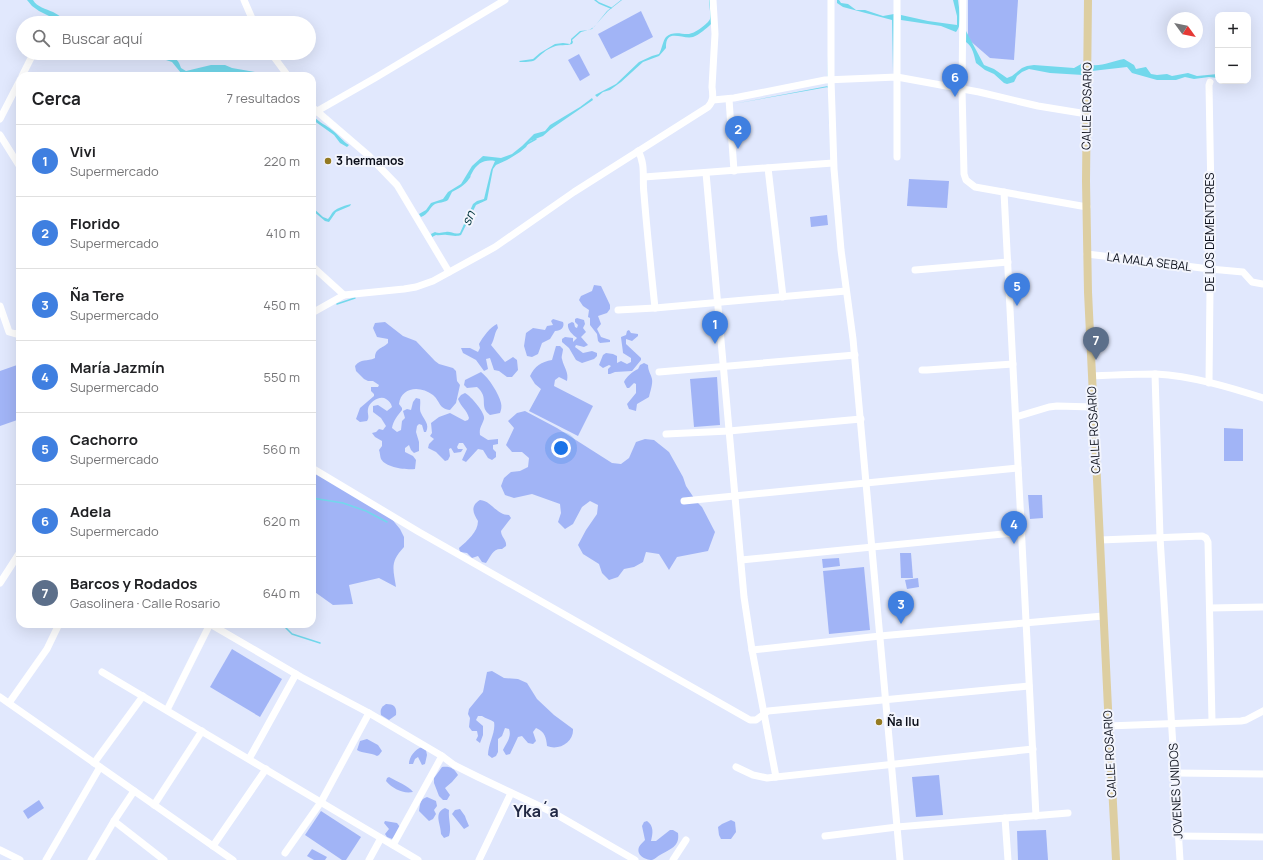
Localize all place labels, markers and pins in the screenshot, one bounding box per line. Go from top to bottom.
pin: 6 [942,64,968,97]
pin: 2 [725,116,751,149]
place label: 3 hermanos [336,152,404,169]
marker: 3 hermanos [323,156,333,166]
pin: 5 [1004,273,1030,306]
pin: 1 [702,311,728,344]
pin: 7 [1083,327,1109,360]
pin: 4 [1001,511,1027,544]
pin: 3 [888,591,914,624]
place label: Ña Ilu [887,713,919,730]
marker: Ña Ilu [874,717,884,727]

